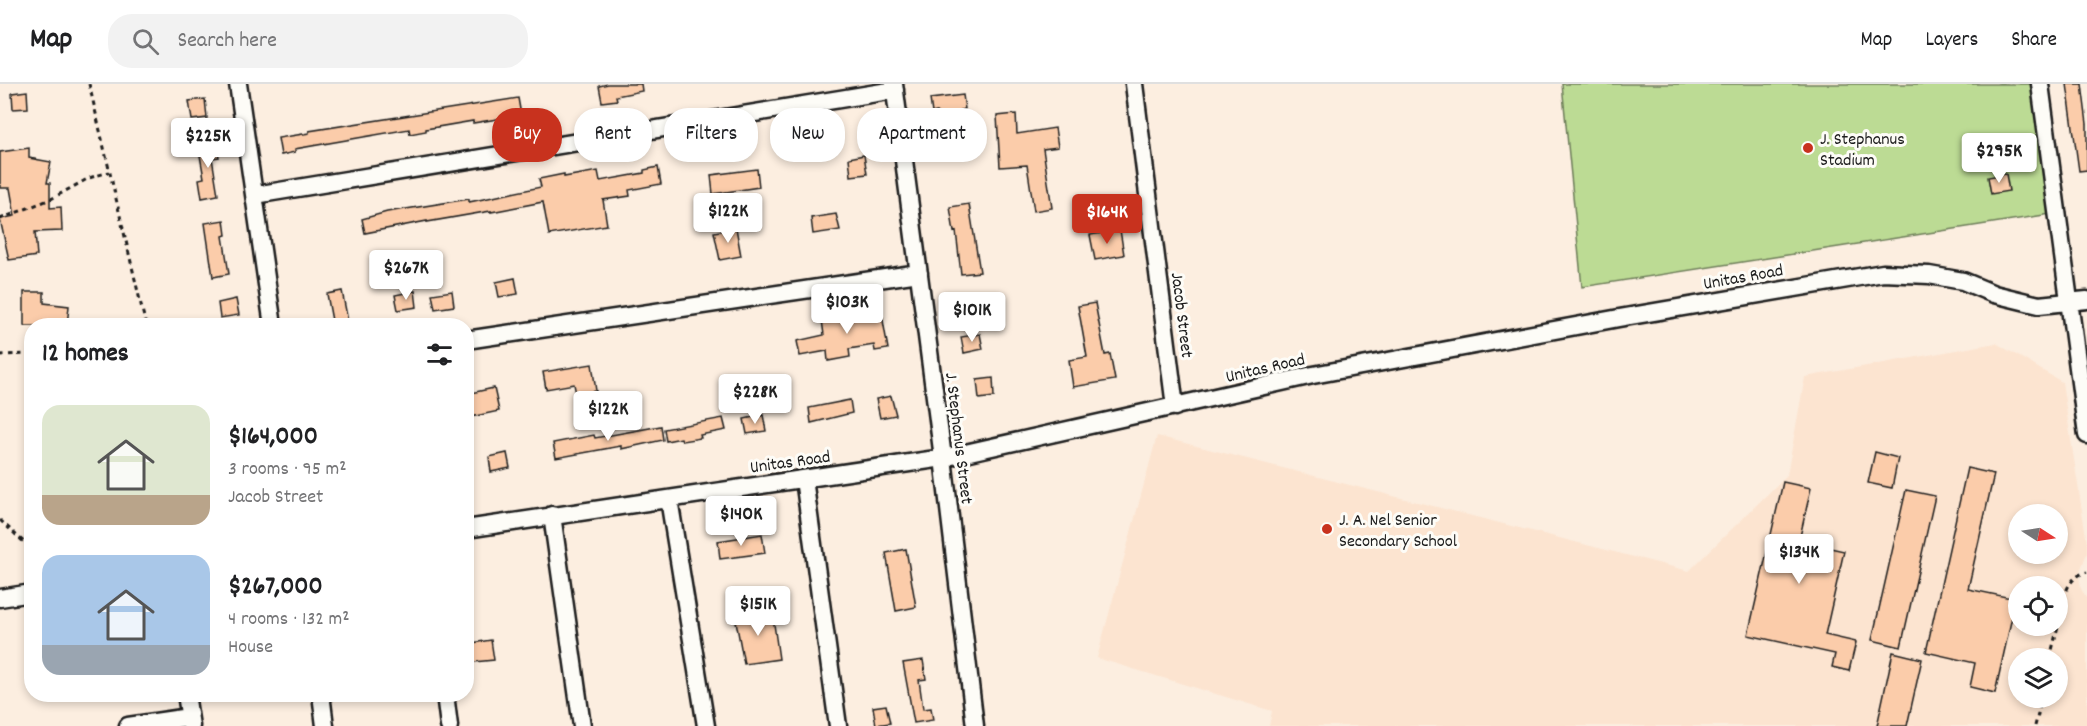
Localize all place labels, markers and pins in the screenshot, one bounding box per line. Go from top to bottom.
pin: $225K [166,118,250,169]
place label: J. Stephanus Stadium [1820,128,1905,174]
pin: $295K [1957,133,2041,184]
marker: J. Stephanus Stadium [1801,141,1815,155]
pin: $122K [686,193,770,244]
pin: $164K [1065,194,1149,245]
pin: $267K [364,250,448,301]
pin: $103K [805,284,889,335]
pin: $101K [930,292,1014,343]
pin: $228K [713,374,797,425]
pin: $122K [566,391,650,442]
pin: $140K [699,496,783,547]
place label: J. A. Nel Senior Secondary School [1339,509,1458,555]
marker: J. A. Nel Senior Secondary School [1320,522,1334,536]
pin: $134K [1757,534,1841,585]
pin: $151K [716,586,800,637]

